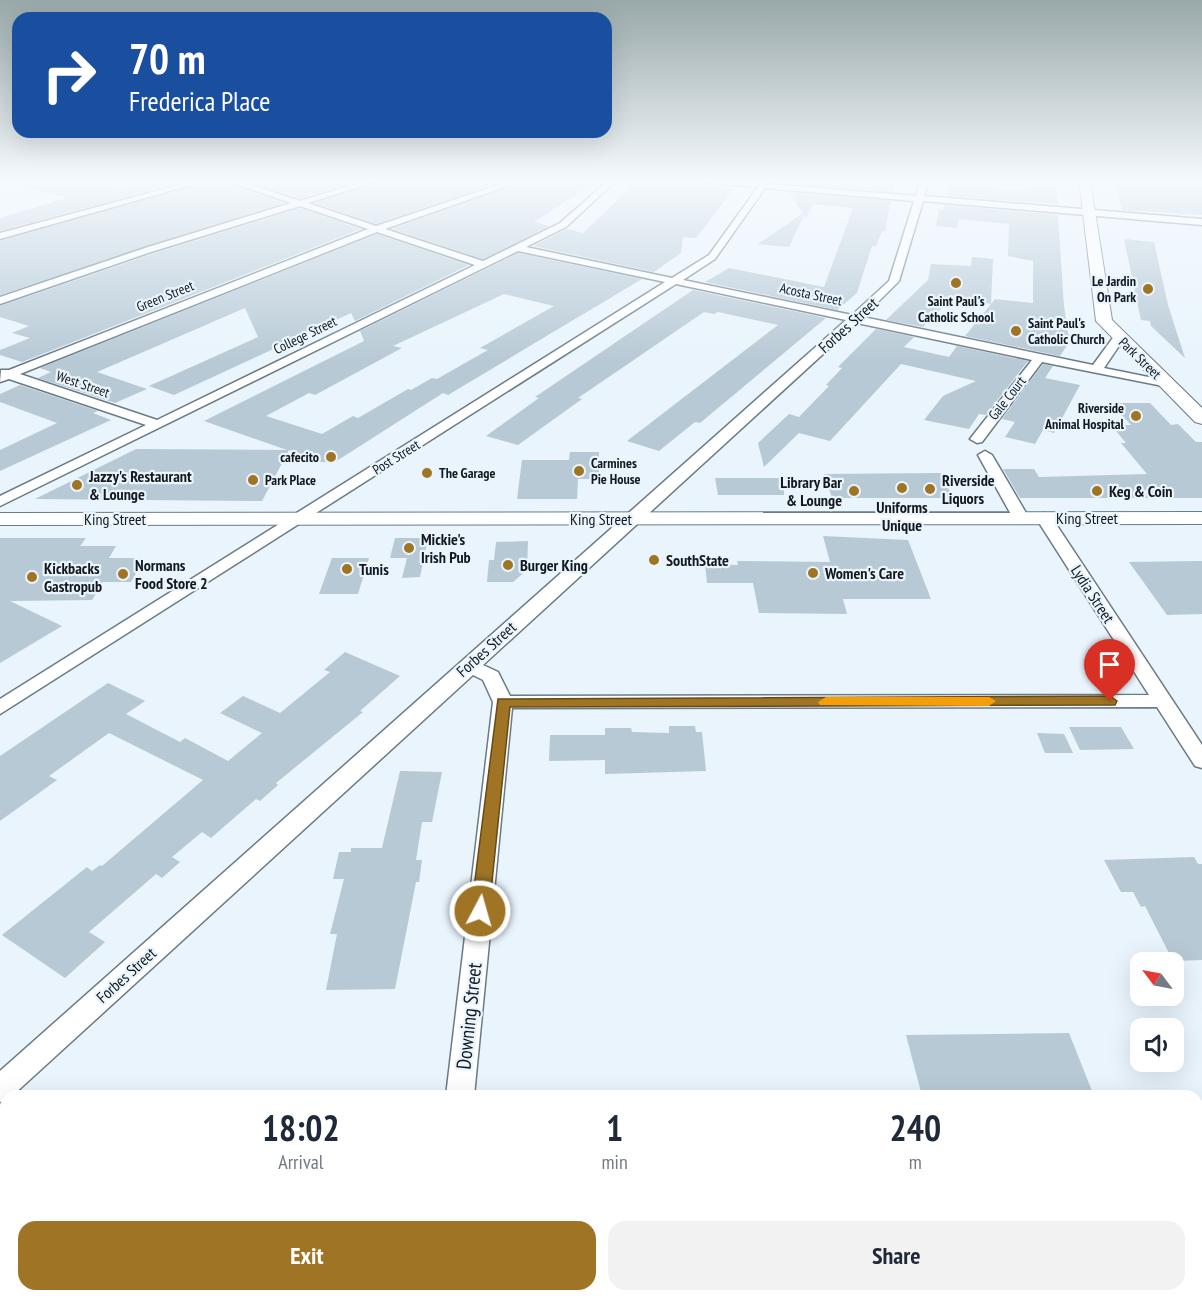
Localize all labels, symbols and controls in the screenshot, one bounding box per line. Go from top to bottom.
text: 70 m [129,31,206,86]
icon: right [30,36,108,114]
text: Frederica Place [129,84,271,118]
place label: Le Jardin On Park [1092,272,1136,306]
street label: Green Street [134,276,196,316]
marker: Saint Paul's Catholic School [949,276,963,290]
street label: Acosta Street [778,279,844,309]
marker: Le Jardin On Park [1141,282,1155,296]
place label: Saint Paul's Catholic School [918,292,995,326]
street label: Forbes Street [814,293,882,357]
street label: College Street [270,312,340,358]
place label: Saint Paul's Catholic Church [1028,314,1105,348]
marker: Saint Paul's Catholic Church [1009,324,1023,338]
street label: Park Street [1115,333,1165,383]
street label: West Street [54,367,112,402]
street label: Gale Court [984,372,1030,424]
place label: Riverside Animal Hospital [1044,399,1125,433]
marker: Riverside Animal Hospital [1129,409,1143,423]
street label: Post Street [369,435,423,479]
place label: cafecito [280,448,319,466]
marker: cafecito [324,450,338,464]
place label: Carmines Pie House [591,454,641,488]
place label: The Garage [439,464,496,482]
marker: Carmines Pie House [572,464,586,478]
place label: Jazzy's Restaurant & Lounge [88,466,192,504]
marker: The Garage [420,466,434,480]
place label: Riverside Liquors [942,470,995,508]
place label: Park Place [265,471,316,489]
place label: Library Bar & Lounge [780,472,842,510]
marker: Park Place [246,473,260,487]
marker: Jazzy's Restaurant & Lounge [70,478,84,492]
marker: Uniforms Unique [895,481,909,495]
place label: Keg & Coin [1109,481,1172,501]
marker: Riverside Liquors [923,482,937,496]
marker: Library Bar & Lounge [847,484,861,498]
marker: Keg & Coin [1090,484,1104,498]
place label: Uniforms Unique [876,497,928,535]
street label: King Street [1056,508,1119,528]
street label: King Street [84,509,147,529]
street label: King Street [570,509,633,529]
place label: Mickie's Irish Pub [421,529,471,567]
marker: Mickie's Irish Pub [402,541,416,555]
place label: SouthState [666,550,729,570]
marker: SouthState [647,553,661,567]
place label: Normans Food Store 2 [135,555,208,593]
place label: Burger King [520,555,588,575]
place label: Kickbacks Gastropub [44,558,102,596]
marker: Burger King [501,558,515,572]
place label: Tunis [359,559,389,579]
street label: Lydia Street [1067,561,1119,627]
marker: Tunis [340,562,354,576]
place label: Women's Care [824,563,904,583]
marker: Women's Care [806,566,820,580]
marker: Normans Food Store 2 [116,567,130,581]
marker: Kickbacks Gastropub [25,570,39,584]
street label: Forbes Street [452,617,520,681]
pin [1084,639,1135,701]
icon: arrive [1093,648,1126,681]
position arrow [448,879,512,943]
street label: Forbes Street [92,943,160,1007]
north arrow [1130,952,1184,1006]
map controls [1130,952,1184,1072]
street label: Downing Street [450,961,488,1071]
button: sound [1130,1018,1184,1072]
text: 18:02 [262,1104,340,1151]
text: 1 [606,1104,623,1151]
text: 240 [890,1104,941,1151]
text: Arrival [278,1149,323,1175]
text: min [602,1149,628,1175]
text: m [909,1149,922,1175]
button: Exit [18,1221,596,1290]
button: Share [608,1221,1185,1290]

